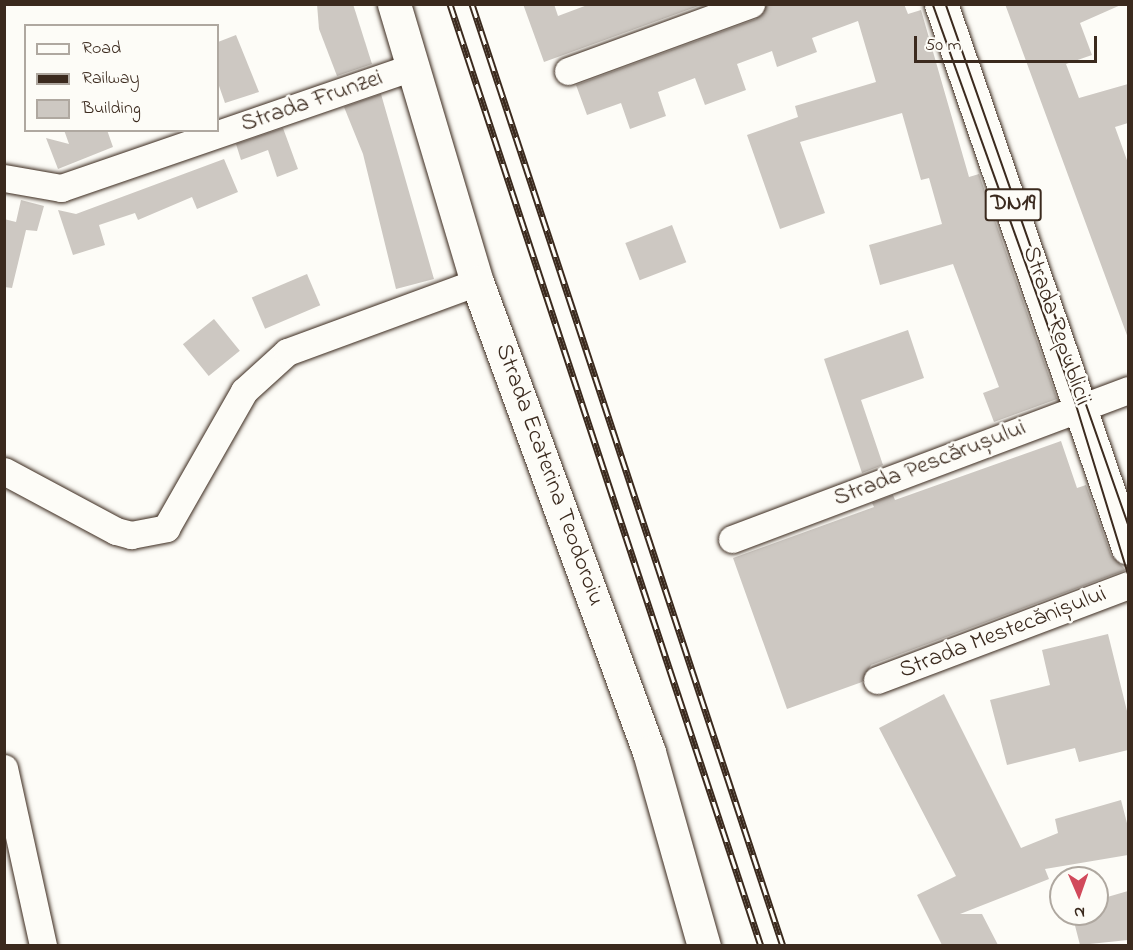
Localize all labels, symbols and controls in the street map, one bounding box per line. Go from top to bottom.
legend [24,24,219,132]
scale bar [917,24,1100,62]
text: 50 m [925,33,962,59]
text: Road [82,36,121,62]
street label: Strada Frunzei [237,64,387,140]
text: Railway [82,66,139,92]
text: Building [82,96,141,122]
road number: DN19 [984,186,1042,224]
street label: Strada Republicii [1015,243,1097,409]
street label: Strada Ecaterina Teodoroiu [488,340,610,610]
street label: Strada Pescărușului [830,414,1030,514]
street label: Strada Mestecănișului [895,580,1111,686]
north arrow [1049,866,1109,926]
text: N [1074,900,1085,924]

